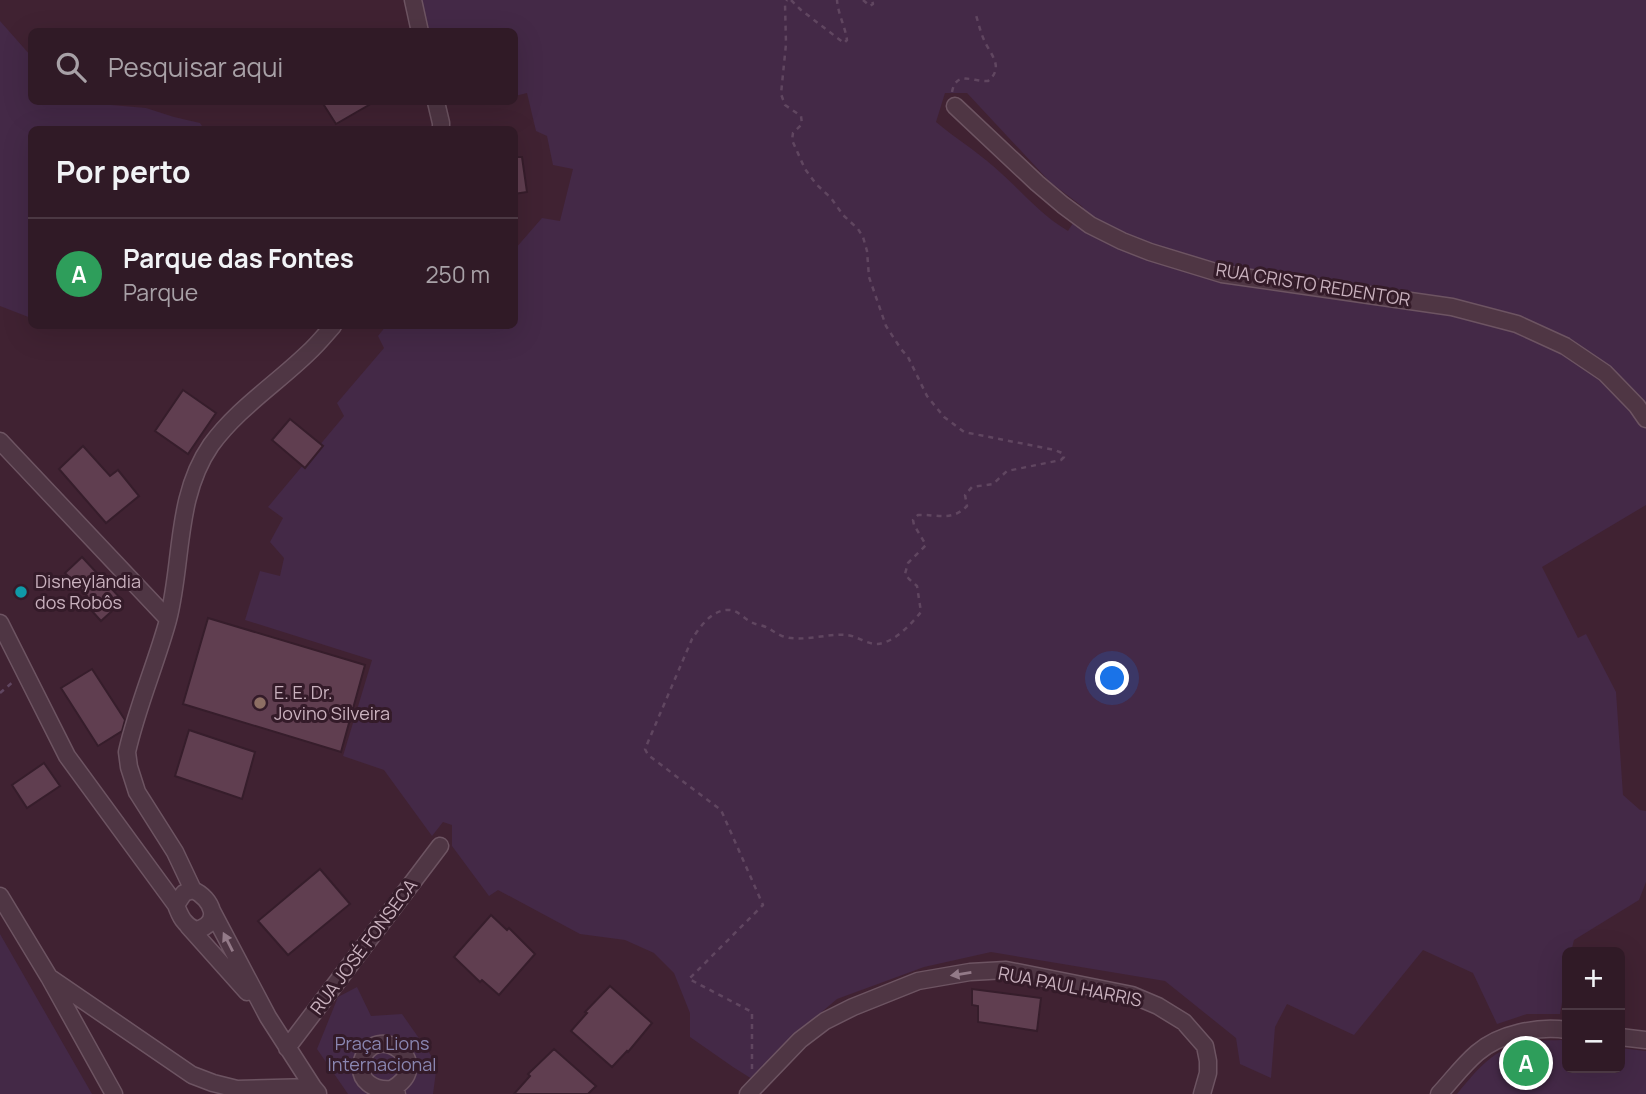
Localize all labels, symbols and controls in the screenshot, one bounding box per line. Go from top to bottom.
search box [28,28,518,105]
icon: search [52,48,90,86]
text: Pesquisar aqui [108,49,283,85]
text: Por perto [56,151,191,192]
text: Parque das Fontes [123,240,354,276]
street label: RUA CRISTO REDENTOR [1214,257,1412,311]
text: A [71,258,87,290]
text: 250 m [425,258,490,290]
text: Parque [123,276,198,308]
place label: Disneylãndia dos Robôs [35,569,141,614]
marker: Disneylãndia dos Robôs [13,584,29,600]
your location [1095,661,1129,695]
place label: E. E. Dr. Jovino Silveira [274,680,390,725]
marker: E. E. Dr. Jovino Silveira [252,695,268,711]
street label: RUA JOSÉ FONSECA [304,873,422,1019]
one-way arrow [223,932,234,952]
map controls [1562,947,1625,1073]
button: + [1562,947,1625,1010]
street label: RUA PAUL HARRIS [996,960,1144,1012]
one-way arrow [950,969,972,980]
button: − [1562,1010,1625,1073]
park label: Praça Lions Internacional [328,1031,436,1076]
pin: A [1503,1037,1549,1089]

